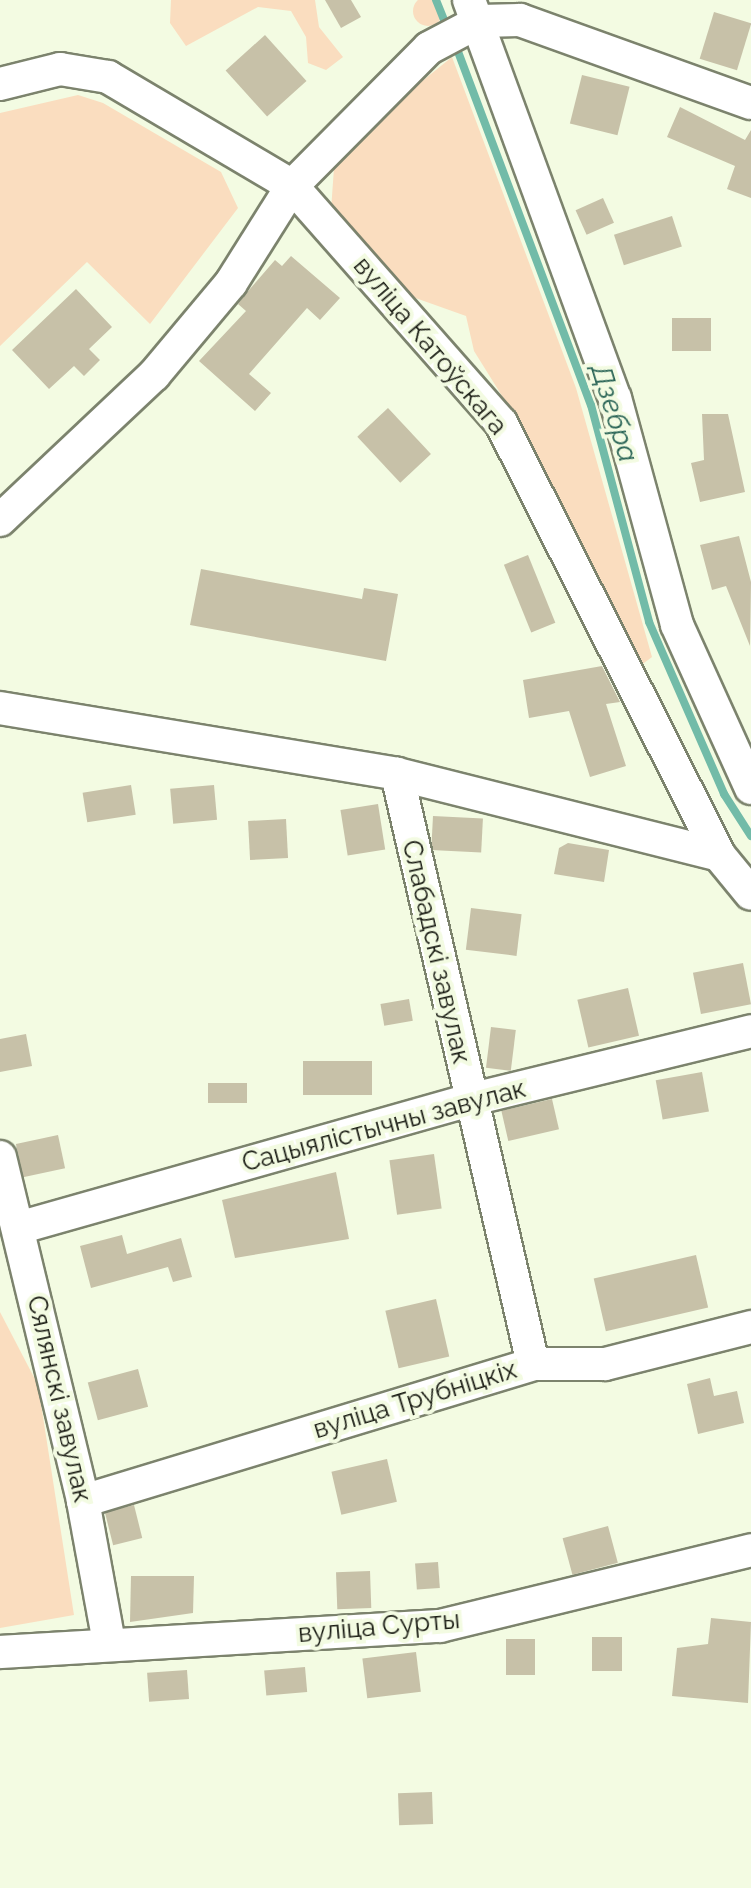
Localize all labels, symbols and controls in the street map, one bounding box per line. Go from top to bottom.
street label: вуліца Катоўскага [347,251,513,441]
water label: Дзебра [583,360,645,466]
street label: Слабадскі завулак [395,837,477,1067]
street label: Сацыялістычны завулак [239,1073,529,1179]
street label: Сялянскі завулак [20,1293,98,1505]
street label: вуліца Трубніцкіх [309,1354,521,1446]
street label: вуліца Сурты [297,1604,461,1650]

